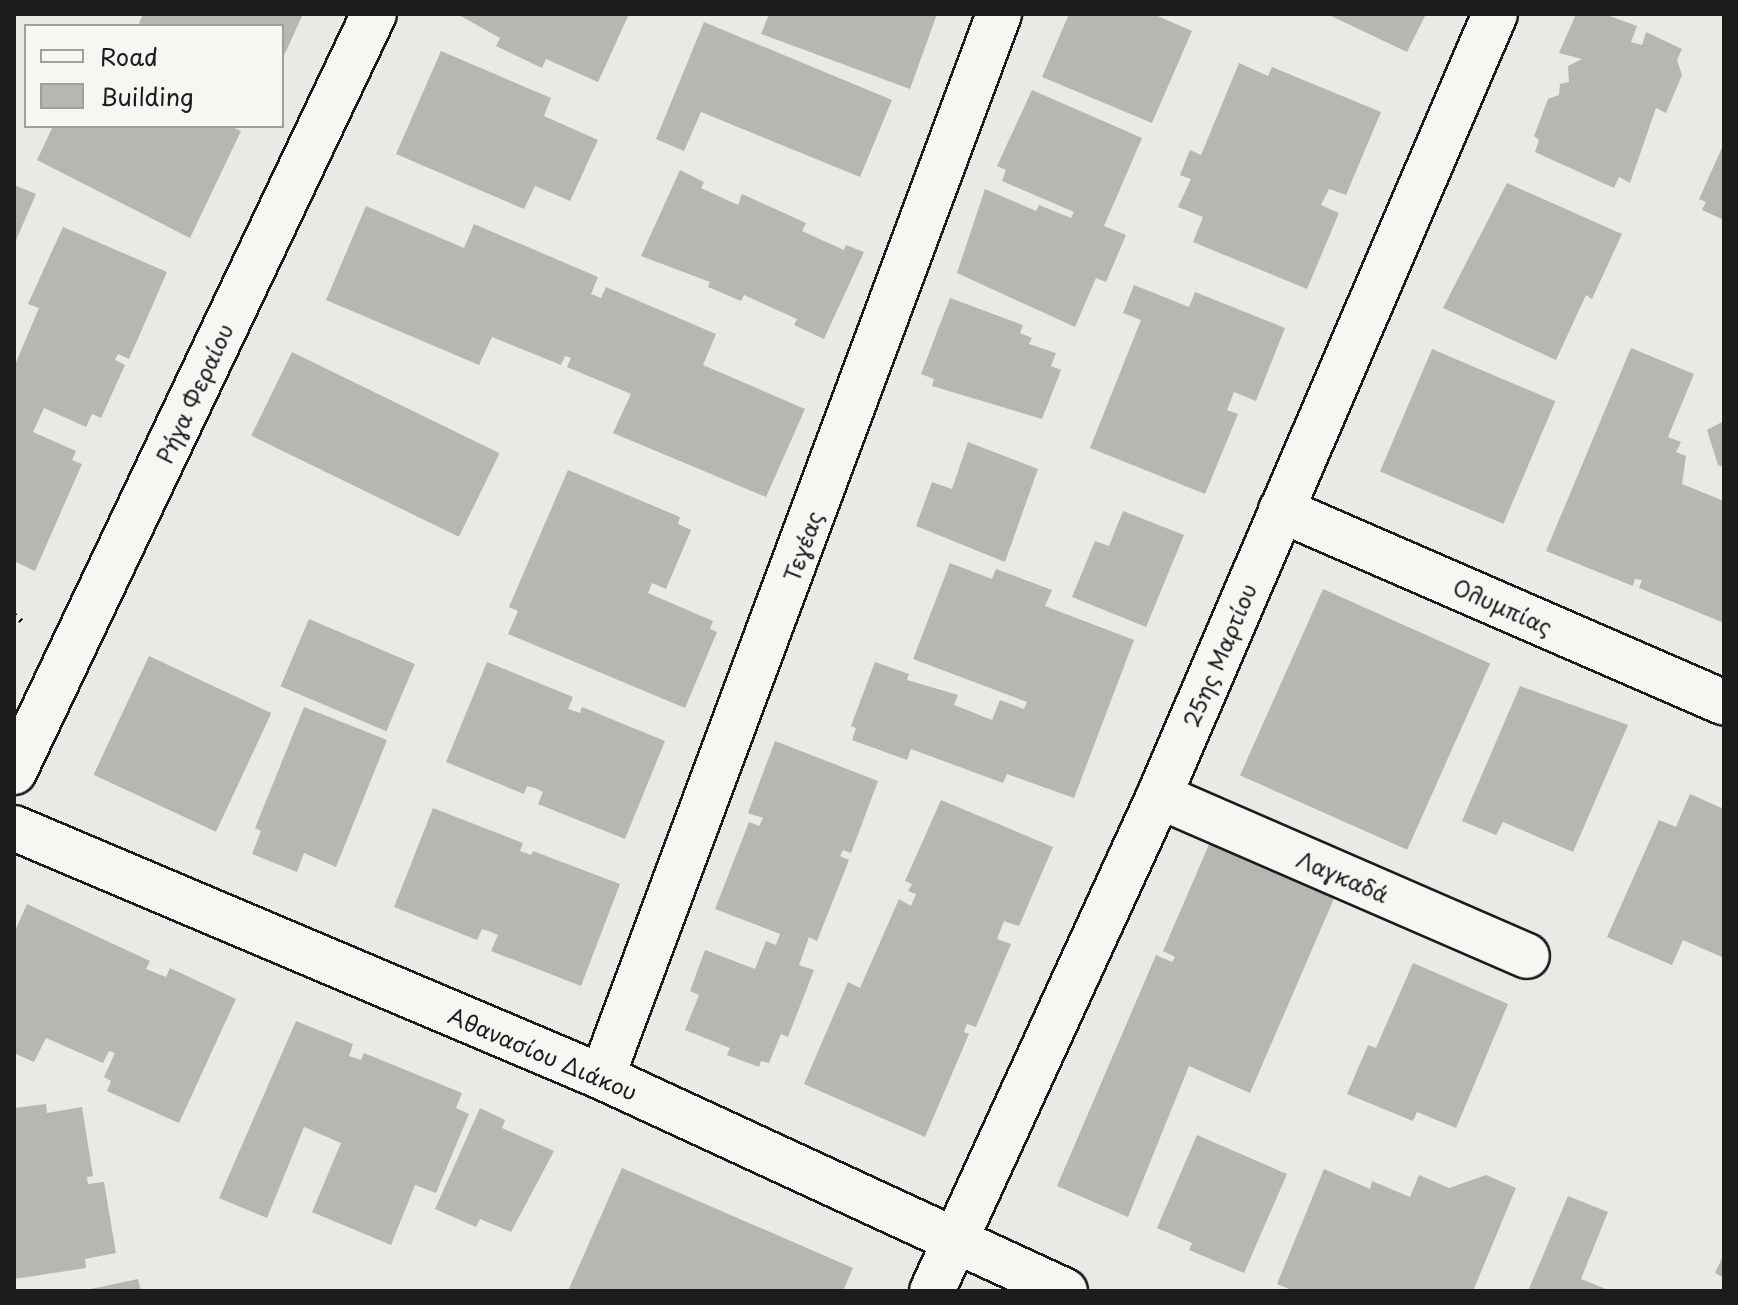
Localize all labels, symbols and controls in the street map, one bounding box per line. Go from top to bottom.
legend [24,24,284,128]
text: Road [100,38,158,74]
text: Building [100,78,194,114]
street label: Ρήγα Φεραίου [150,319,238,467]
street label: Τεγέας [777,507,827,585]
street label: Ολυμπίας [1449,572,1557,640]
street label: 25ης Μαρτίου [1177,579,1261,731]
street label: Λαγκαδά [1293,845,1393,907]
street label: Αθανασίου Διάκου [445,1002,641,1104]

